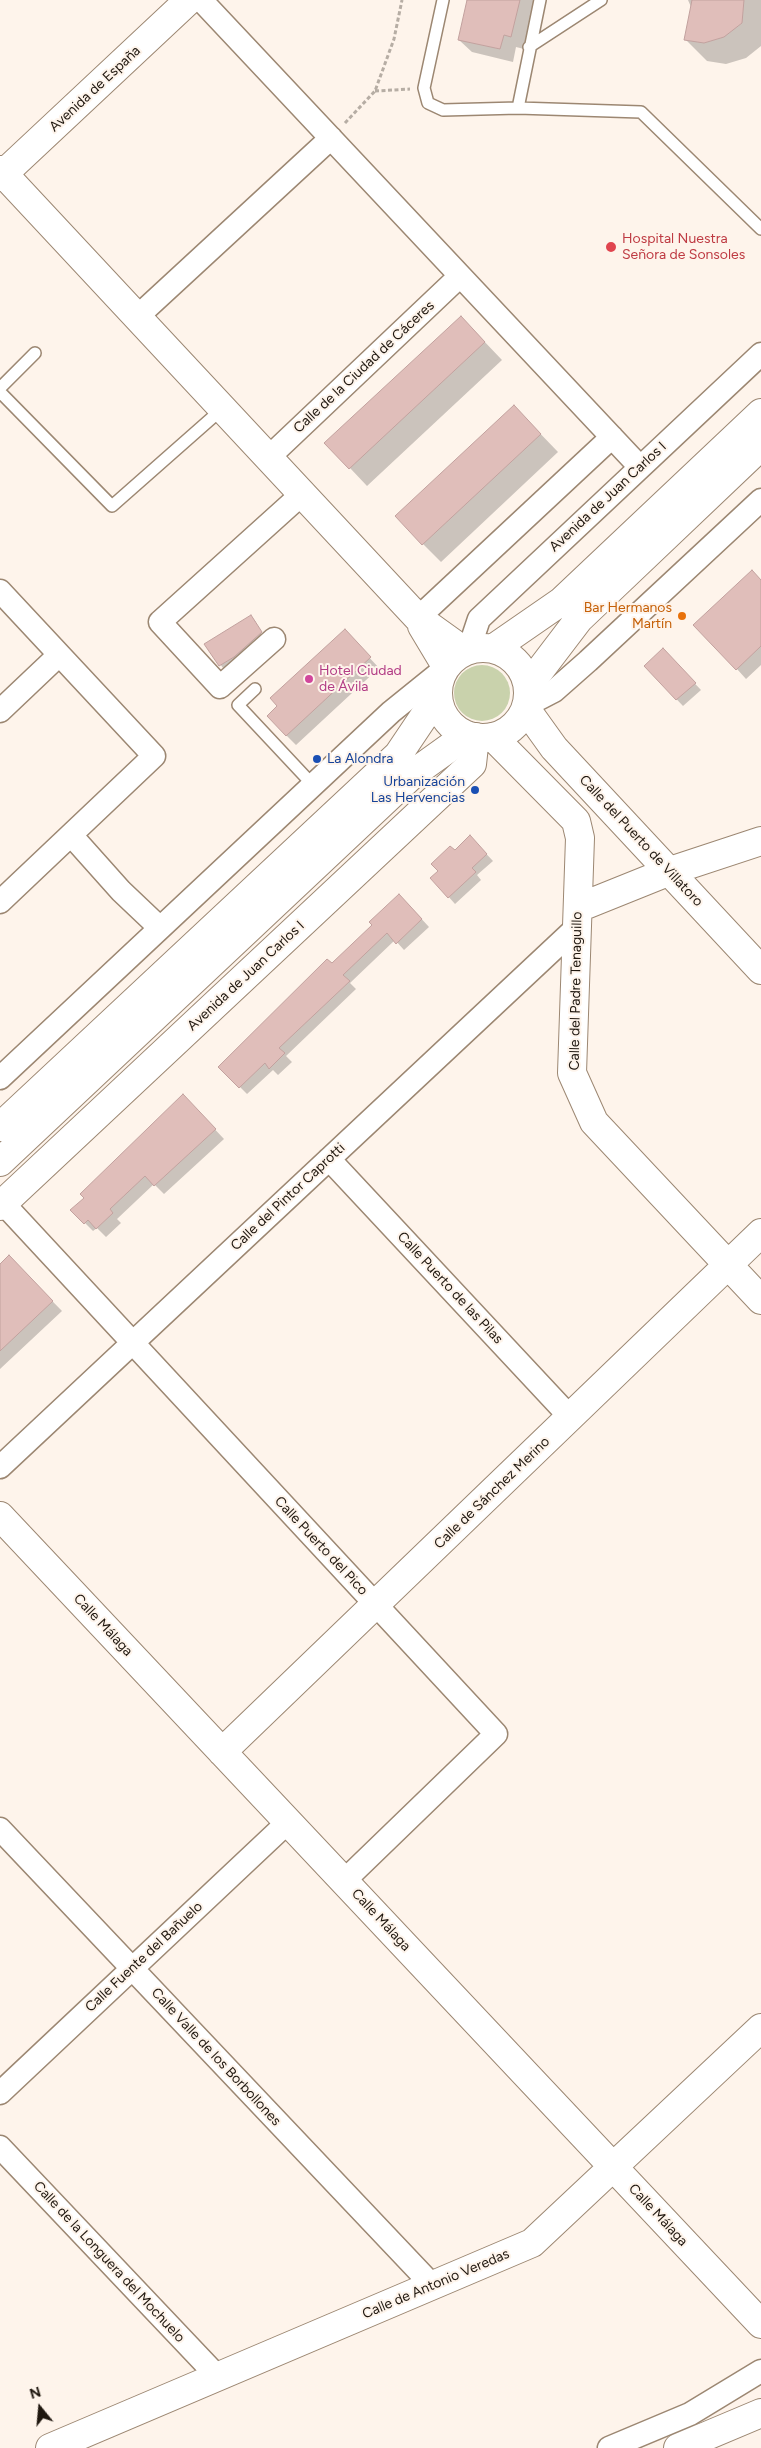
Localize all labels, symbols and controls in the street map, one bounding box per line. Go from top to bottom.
street label: Avenida de España [46,42,144,136]
place label: Hospital Nuestra Señora de Sonsoles [622,231,745,264]
marker: Hospital Nuestra Señora de Sonsoles [604,240,618,254]
street label: Calle de la Ciudad de Cáceres [290,297,438,437]
street label: Avenida de Juan Carlos I [546,438,670,556]
place label: Bar Hermanos Martín [584,600,672,632]
marker: Bar Hermanos Martín [676,610,688,622]
place label: Hotel Ciudad de Ávila [319,663,402,696]
marker: Hotel Ciudad de Ávila [303,673,315,685]
place label: La Alondra [327,751,393,767]
marker: La Alondra [311,753,323,765]
street label: Calle del Puerto de Villatoro [576,772,706,910]
place label: Urbanización Las Hervencias [371,774,465,806]
marker: Urbanización Las Hervencias [469,784,481,796]
street label: Calle del Padre Tenaguillo [566,911,586,1071]
street label: Avenida de Juan Carlos I [184,917,308,1035]
street label: Calle del Pintor Caprotti [227,1140,349,1254]
street label: Calle Puerto de las Pilas [394,1228,506,1348]
street label: Calle de Sánchez Merino [431,1433,553,1553]
street label: Calle Puerto del Pico [271,1493,371,1599]
street label: Calle Málaga [70,1590,136,1660]
street label: Calle Málaga [348,1885,414,1955]
street label: Calle Fuente del Bañuelo [82,1898,206,2016]
street label: Calle Valle de los Borbollones [148,1985,284,2129]
street label: Calle de la Longuera del Mochuelo [30,2178,188,2346]
street label: Calle Málaga [625,2180,691,2250]
street label: Calle de Antonio Veredas [360,2245,512,2323]
north arrow [15,2383,65,2433]
text: N [28,2383,43,2403]

